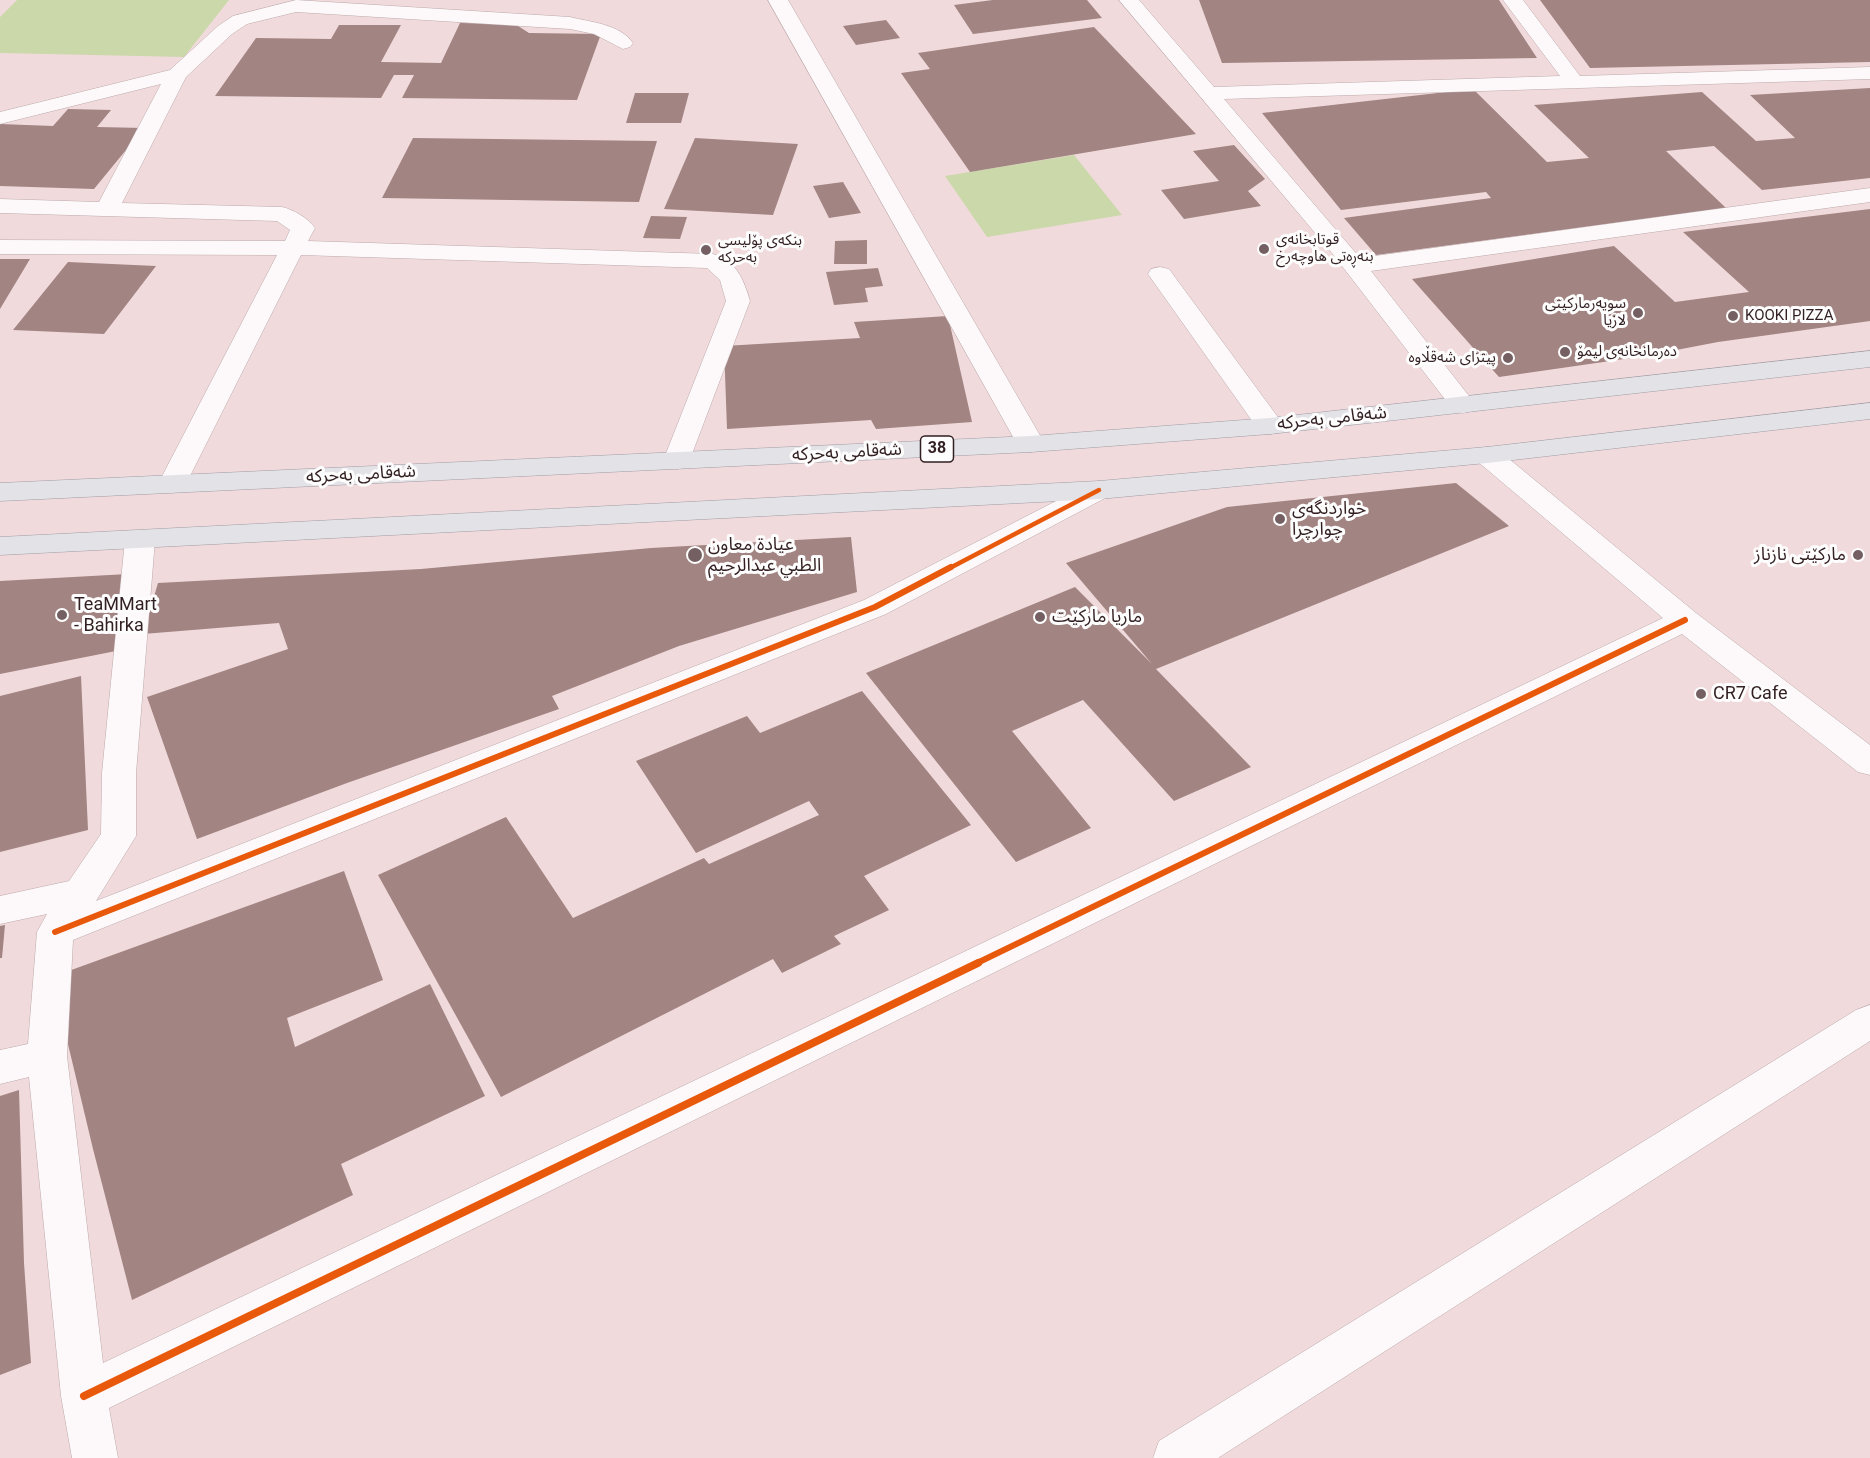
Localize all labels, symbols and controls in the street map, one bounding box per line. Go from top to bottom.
place label: قوتابخانەی بنەڕەتی هاوچەرخ [1276,231,1374,266]
place label: بنکەی پۆلیسی بەحرکە [718,232,802,267]
marker: قوتابخانەی بنەڕەتی هاوچەرخ [1257,242,1271,256]
marker: بنکەی پۆلیسی بەحرکە [699,243,713,257]
place label: سوپه‌رمارکیتی لازیا [1545,295,1626,330]
marker: سوپه‌رمارکیتی لازیا [1631,306,1645,320]
place label: KOOKI PIZZA [1745,307,1833,325]
marker: KOOKI PIZZA [1726,309,1740,323]
place label: دەرمانخانەی لیمۆ [1577,343,1677,361]
marker: دەرمانخانەی لیمۆ [1558,345,1572,359]
place label: پیتزای شەقڵاوە [1409,349,1496,367]
marker: پیتزای شەقڵاوە [1501,351,1515,365]
street label: شەقامی بەحرکە [1276,403,1388,435]
road number: 38 [920,436,954,462]
street label: شەقامی بەحرکە [791,439,903,467]
street label: شەقامی بەحرکە [305,461,417,489]
place label: خواردنگەی چوارچرا [1292,498,1366,540]
marker: خواردنگەی چوارچرا [1273,512,1287,526]
place label: عيادة معاون الطبي عبدالرحيم [708,534,821,576]
place label: مارکێتی نازناز [1754,544,1846,566]
marker: عيادة معاون الطبي عبدالرحيم [686,546,704,564]
marker: مارکێتی نازناز [1851,548,1865,562]
place label: TeaMMart - Bahirka [74,594,157,636]
place label: ماریا مارکێت [1052,606,1142,628]
marker: TeaMMart - Bahirka [55,608,69,622]
marker: ماریا مارکێت [1033,610,1047,624]
place label: CR7 Cafe [1713,683,1787,705]
marker: CR7 Cafe [1694,687,1708,701]

